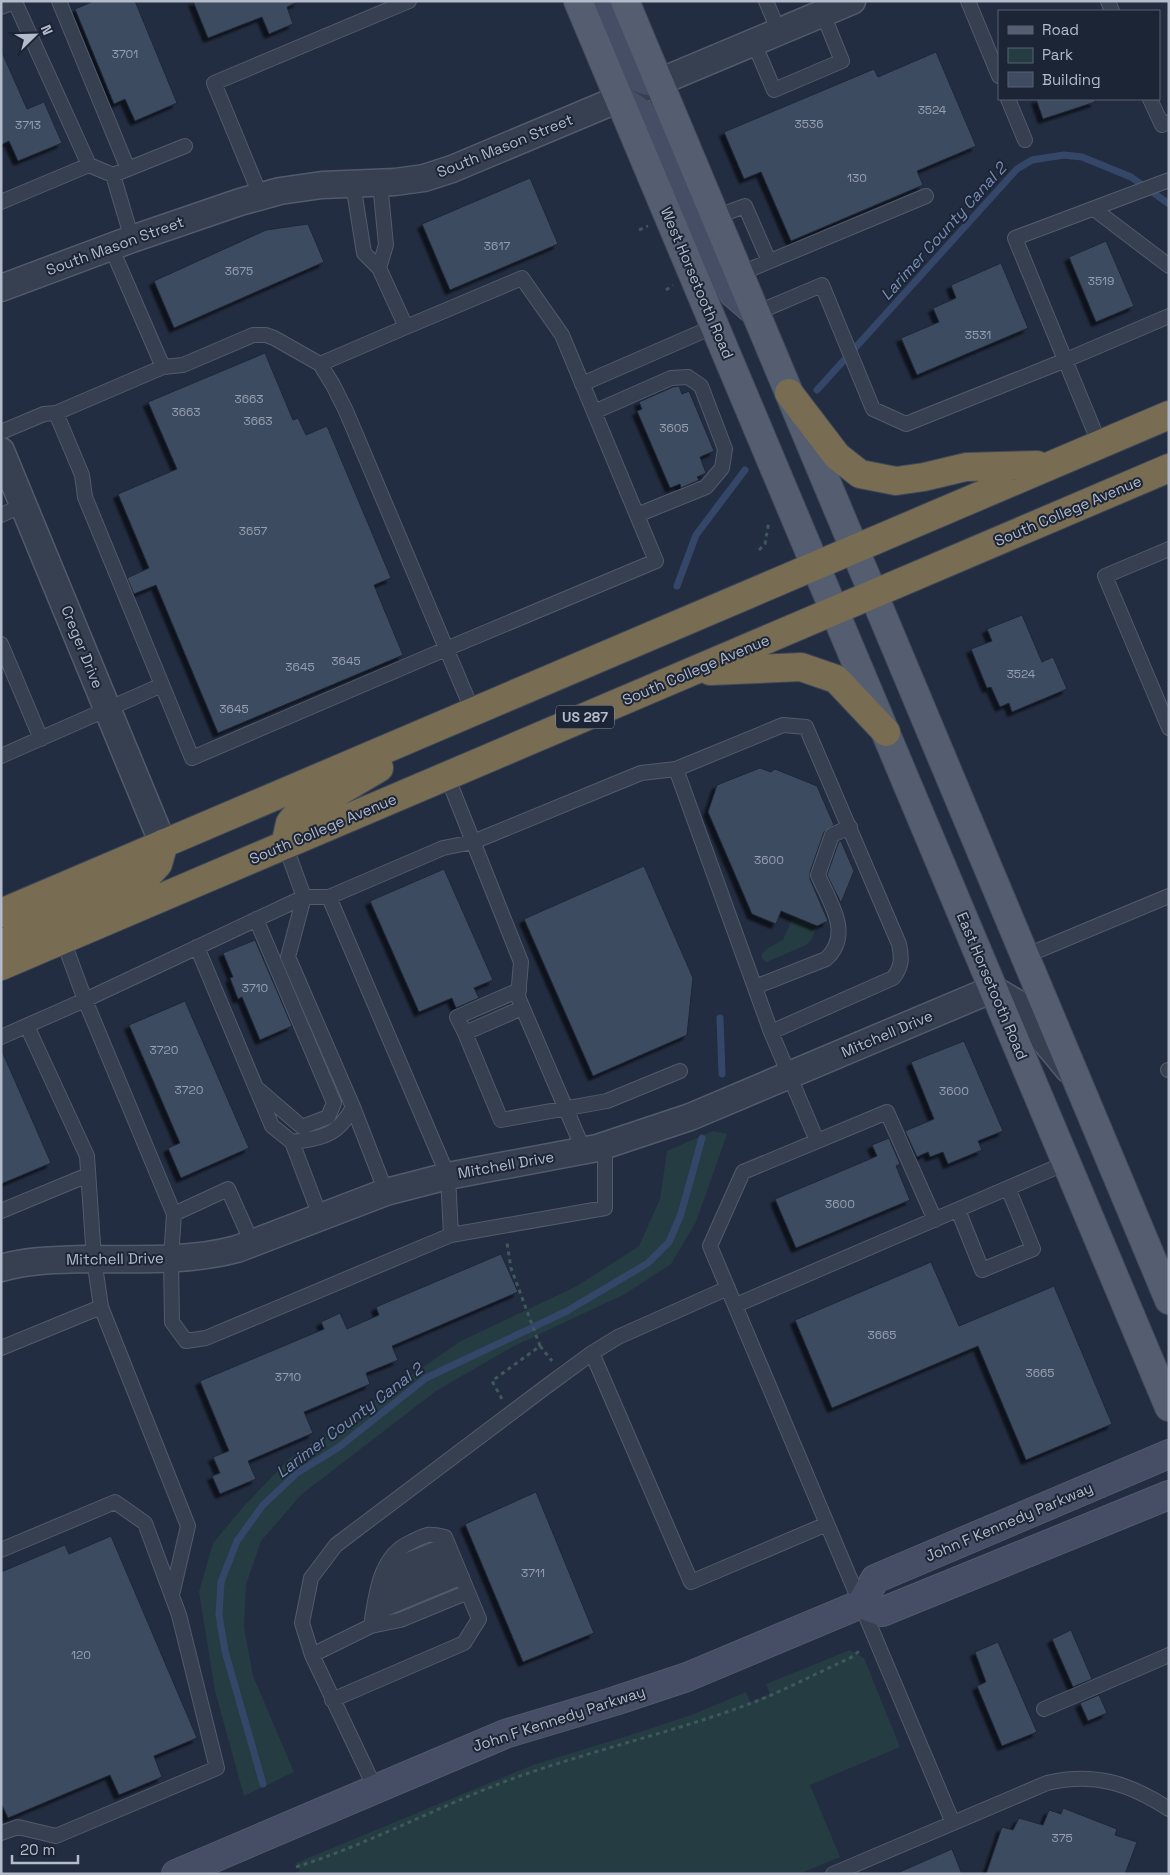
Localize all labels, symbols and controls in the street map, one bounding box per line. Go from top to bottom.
north arrow [10,10,60,60]
legend [998,10,1160,100]
text: Road [1042,20,1079,39]
text: N [37,22,57,38]
text: Park [1042,45,1073,64]
house number: 3701 [112,46,138,62]
text: Building [1042,70,1101,89]
house number: 3524 [918,102,947,118]
street label: South Mason Street [434,109,576,182]
house number: 3536 [794,116,824,132]
house number: 3713 [15,117,41,133]
water label: Larimer County Canal 2 [876,156,1012,305]
house number: 130 [847,170,867,186]
street label: West Horsetooth Road [657,204,738,362]
street label: South Mason Street [43,212,186,279]
house number: 3617 [484,238,510,254]
house number: 3675 [225,263,253,279]
house number: 3519 [1088,273,1114,289]
house number: 3531 [965,327,991,343]
house number: 3663 [234,391,264,407]
house number: 3663 [171,404,201,420]
house number: 3663 [243,413,273,429]
house number: 3605 [659,420,689,436]
street label: South College Avenue [991,471,1144,550]
house number: 3657 [239,523,267,539]
street label: Creger Drive [57,603,108,691]
street label: South College Avenue [619,630,772,709]
house number: 3645 [331,653,361,669]
house number: 3645 [285,659,315,675]
house number: 3524 [1007,666,1036,682]
house number: 3645 [219,701,249,717]
road number: US 287 [556,706,614,729]
street label: South College Avenue [246,789,399,868]
house number: 3600 [754,852,784,868]
street label: East Horsetooth Road [953,909,1032,1062]
house number: 3710 [242,980,268,996]
street label: Mitchell Drive [838,1006,935,1061]
house number: 3720 [150,1042,178,1058]
house number: 3720 [175,1082,203,1098]
house number: 3600 [939,1083,969,1099]
street label: Mitchell Drive [456,1147,556,1182]
house number: 3600 [825,1196,855,1212]
street label: Mitchell Drive [66,1248,164,1269]
house number: 3665 [867,1327,897,1343]
water label: Larimer County Canal 2 [272,1357,429,1482]
house number: 3665 [1025,1365,1055,1381]
house number: 3710 [275,1369,301,1385]
street label: John F Kennedy Parkway [922,1478,1096,1566]
house number: 3711 [521,1565,545,1581]
house number: 120 [71,1647,91,1663]
street label: John F Kennedy Parkway [470,1682,648,1755]
house number: 375 [1051,1830,1073,1846]
scale bar [12,1832,79,1864]
text: 20 m [20,1840,55,1859]

